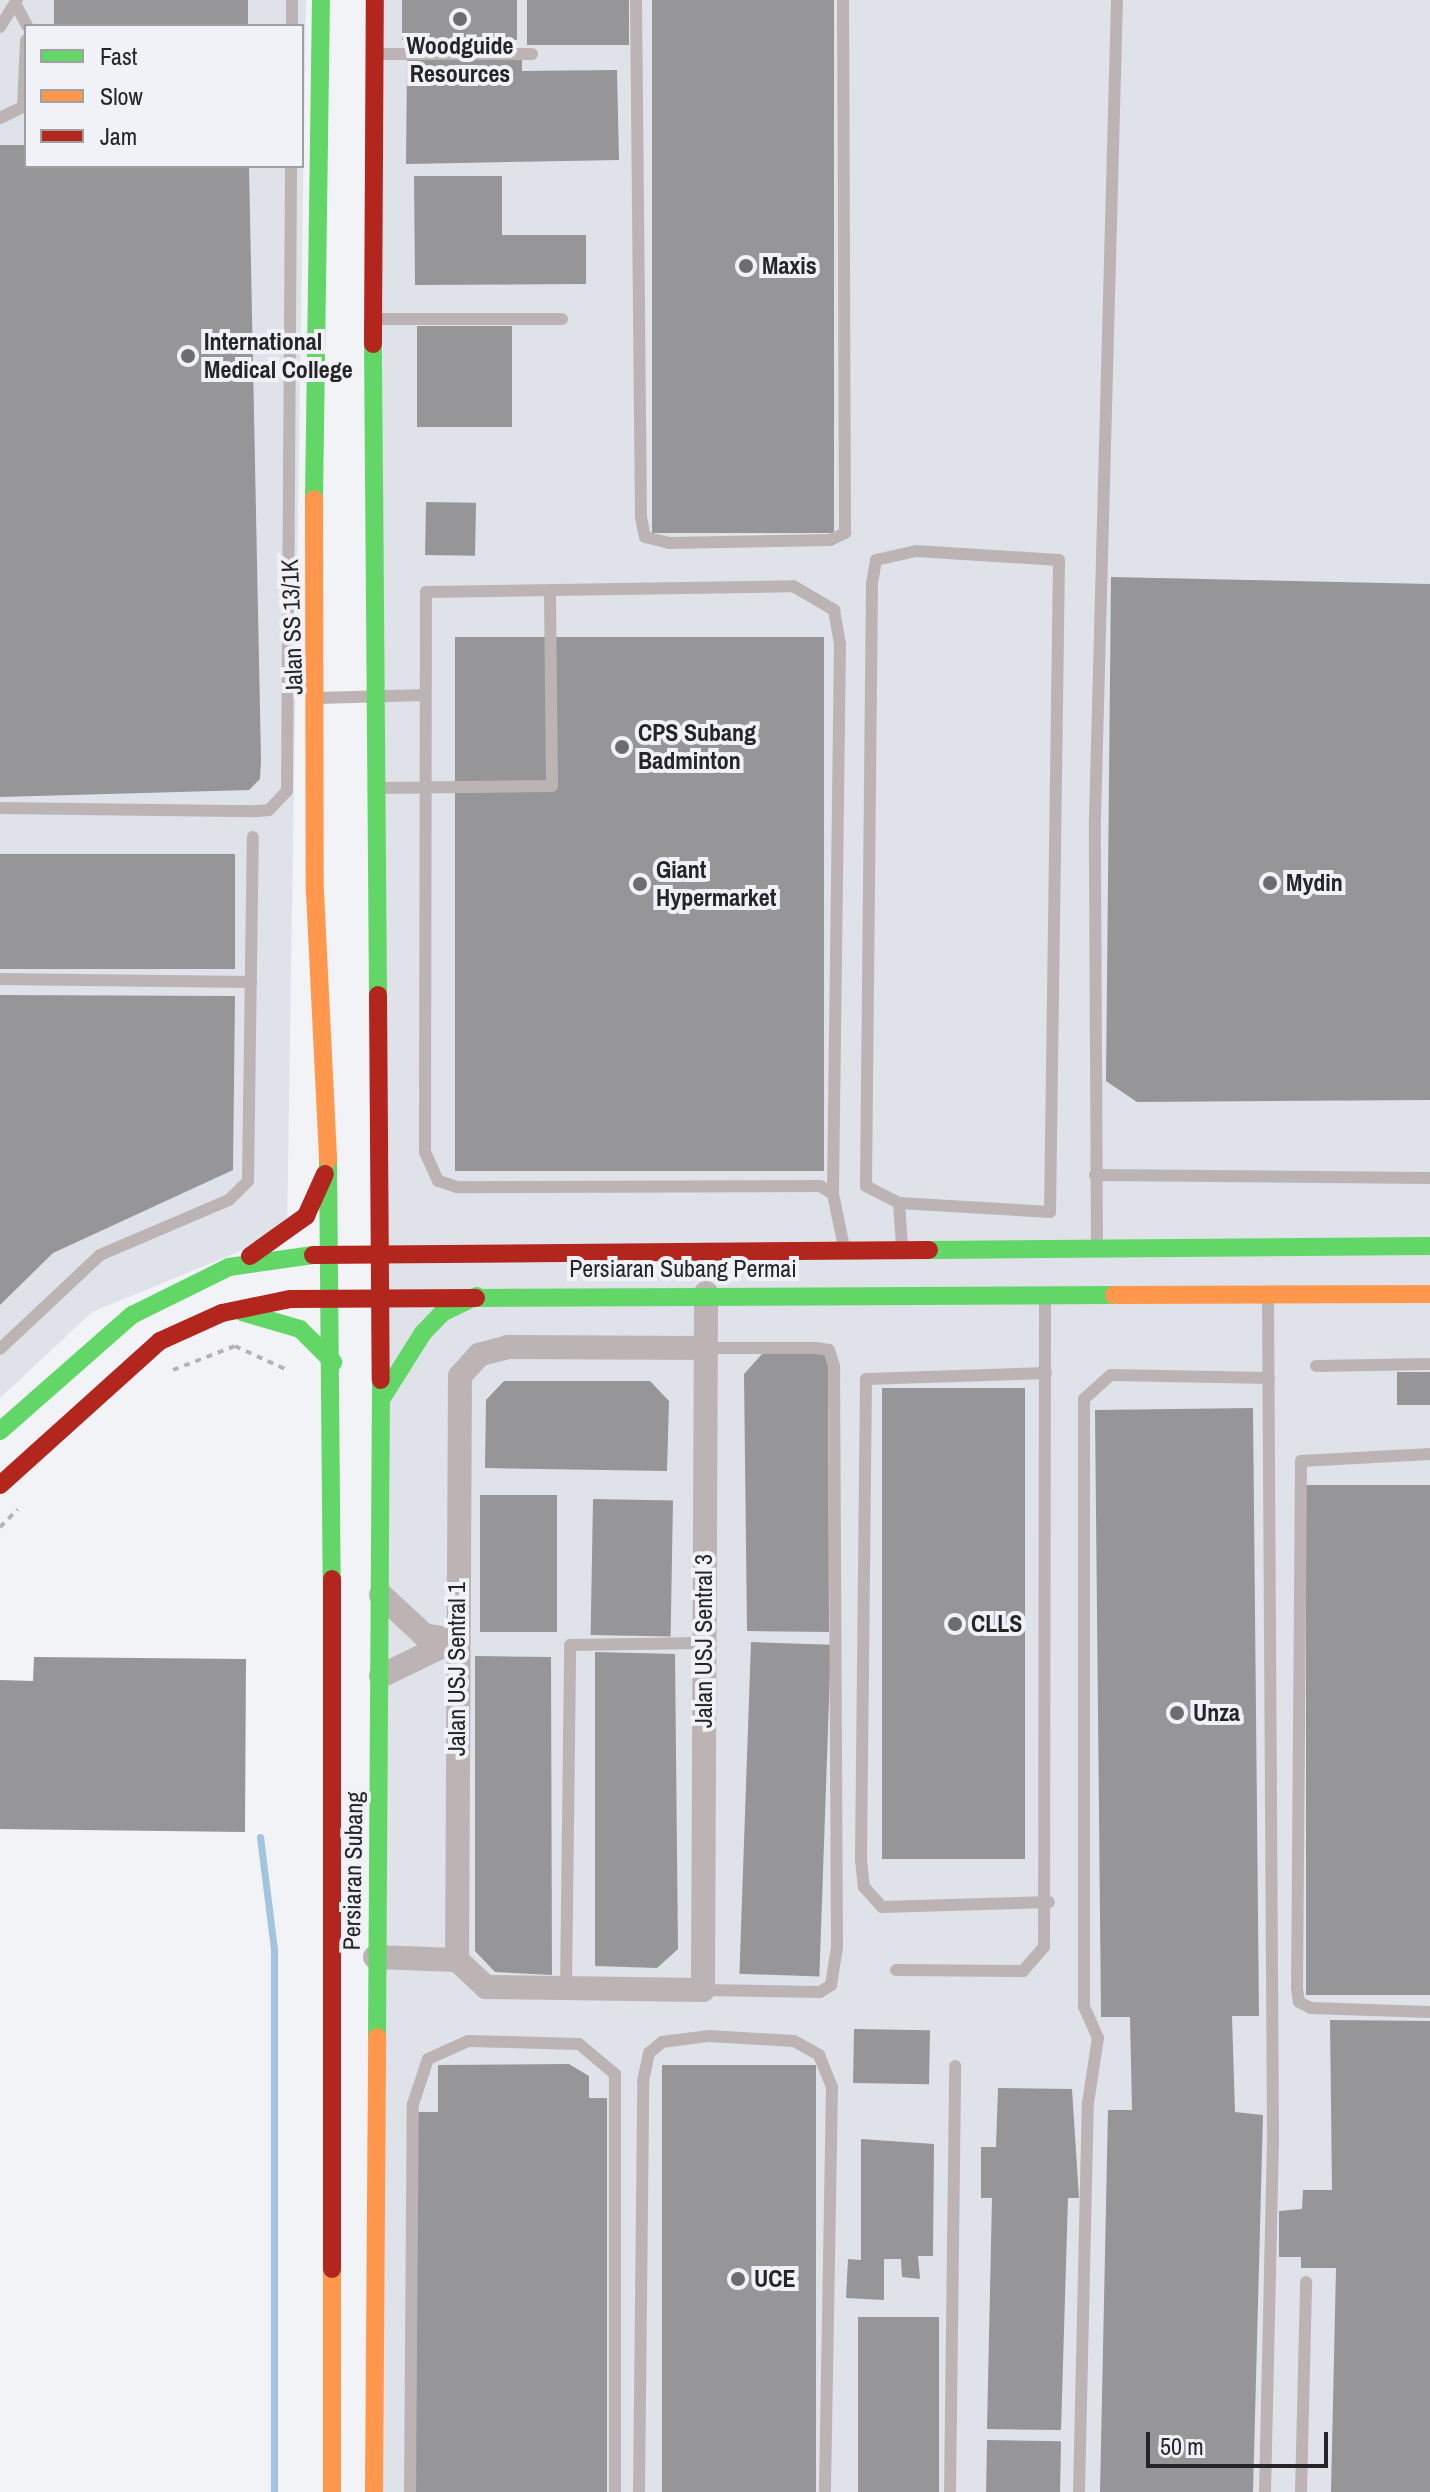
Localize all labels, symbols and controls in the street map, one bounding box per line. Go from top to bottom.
marker: Woodguide Resources [451,10,469,28]
legend [24,24,304,168]
place label: Woodguide Resources [407,32,513,88]
text: Fast [100,40,137,72]
text: Slow [100,80,143,112]
text: Jam [100,120,137,152]
place label: Maxis [762,252,817,280]
marker: Maxis [737,257,755,275]
place label: International Medical College [204,328,353,384]
marker: International Medical College [179,347,197,365]
street label: Jalan SS 13/1K [275,559,309,695]
place label: CPS Subang Badminton [638,719,756,775]
marker: CPS Subang Badminton [613,738,631,756]
place label: Giant Hypermarket [656,856,776,912]
place label: Mydin [1286,869,1343,897]
marker: Mydin [1261,874,1279,892]
marker: Giant Hypermarket [631,875,649,893]
street label: Persiaran Subang Permai [569,1255,797,1283]
street label: Jalan USJ Sentral 3 [690,1554,718,1728]
street label: Jalan USJ Sentral 1 [443,1582,471,1756]
place label: CLLS [971,1610,1022,1638]
marker: CLLS [946,1615,964,1633]
place label: Unza [1193,1699,1240,1727]
marker: Unza [1168,1704,1186,1722]
street label: Persiaran Subang [337,1791,369,1951]
place label: UCE [754,2265,796,2293]
marker: UCE [729,2270,747,2288]
scale bar [1150,2416,1332,2466]
text: 50 m [1160,2430,1204,2462]

